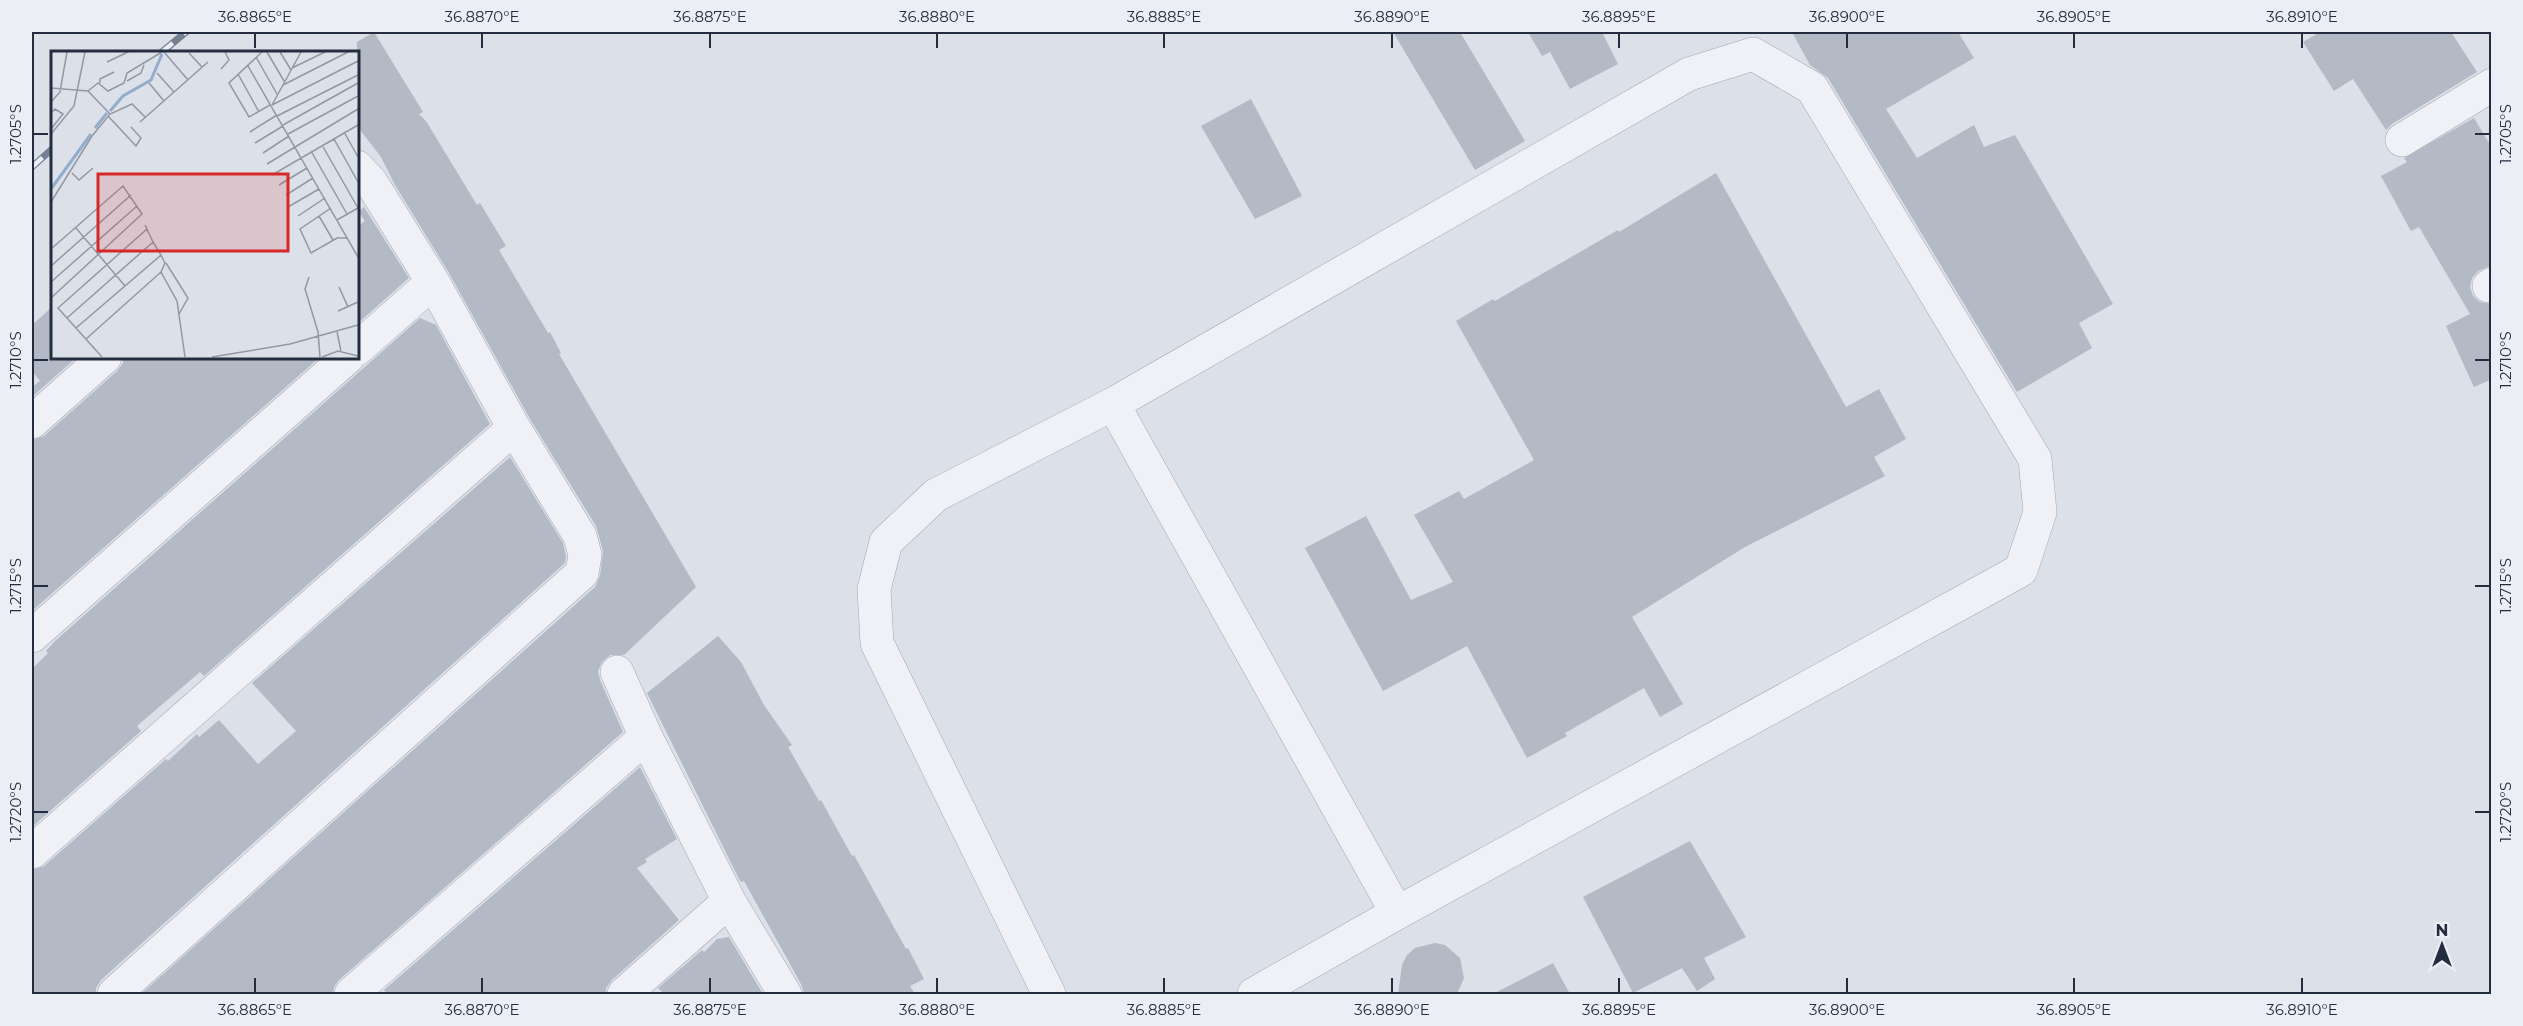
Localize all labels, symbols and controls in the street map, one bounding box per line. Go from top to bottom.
text: 36.8865°E [218,7,292,26]
text: 36.8870°E [444,7,520,26]
text: 36.8875°E [673,7,747,26]
text: 36.8880°E [899,7,975,26]
text: 36.8885°E [1127,7,1201,26]
text: 36.8890°E [1354,7,1430,26]
text: 36.8895°E [1582,7,1656,26]
text: 36.8900°E [1809,7,1885,26]
text: 36.8905°E [2037,7,2111,26]
text: 36.8910°E [2266,7,2338,26]
inset map [51,51,358,358]
text: 1.2705°S [6,104,25,164]
text: 1.2705°S [2496,104,2515,164]
text: 1.2710°S [6,331,25,389]
text: 1.2710°S [2496,331,2515,389]
text: 1.2715°S [6,558,25,614]
text: 1.2715°S [2496,558,2515,614]
text: 1.2720°S [6,782,25,842]
text: 1.2720°S [2496,782,2515,842]
north arrow [2412,915,2472,975]
text: N [2436,921,2448,940]
text: 36.8865°E [218,1000,292,1019]
text: 36.8870°E [444,1000,520,1019]
text: 36.8875°E [673,1000,747,1019]
text: 36.8880°E [899,1000,975,1019]
text: 36.8885°E [1127,1000,1201,1019]
text: 36.8890°E [1354,1000,1430,1019]
text: 36.8895°E [1582,1000,1656,1019]
text: 36.8900°E [1809,1000,1885,1019]
text: 36.8905°E [2037,1000,2111,1019]
text: 36.8910°E [2266,1000,2338,1019]

